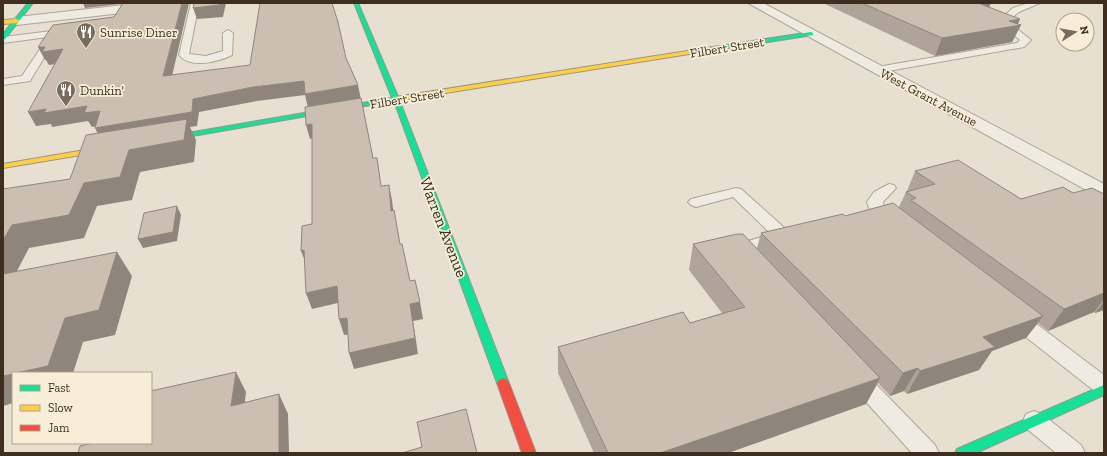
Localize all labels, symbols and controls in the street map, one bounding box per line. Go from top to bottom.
north arrow [1055,12,1095,52]
restaurant icon: Sunrise Diner [75,21,97,49]
place label: Sunrise Diner [100,25,177,40]
text: N [1077,25,1092,36]
street label: Filbert Street [689,34,765,61]
street label: West Grant Avenue [878,65,980,129]
restaurant icon: Dunkin' [55,79,77,107]
place label: Dunkin' [80,83,124,98]
street label: Filbert Street [369,85,445,112]
street label: Warren Avenue [416,174,471,280]
legend [12,372,152,444]
text: Fast [48,381,71,395]
text: Slow [48,401,74,415]
text: Jam [48,421,70,435]

